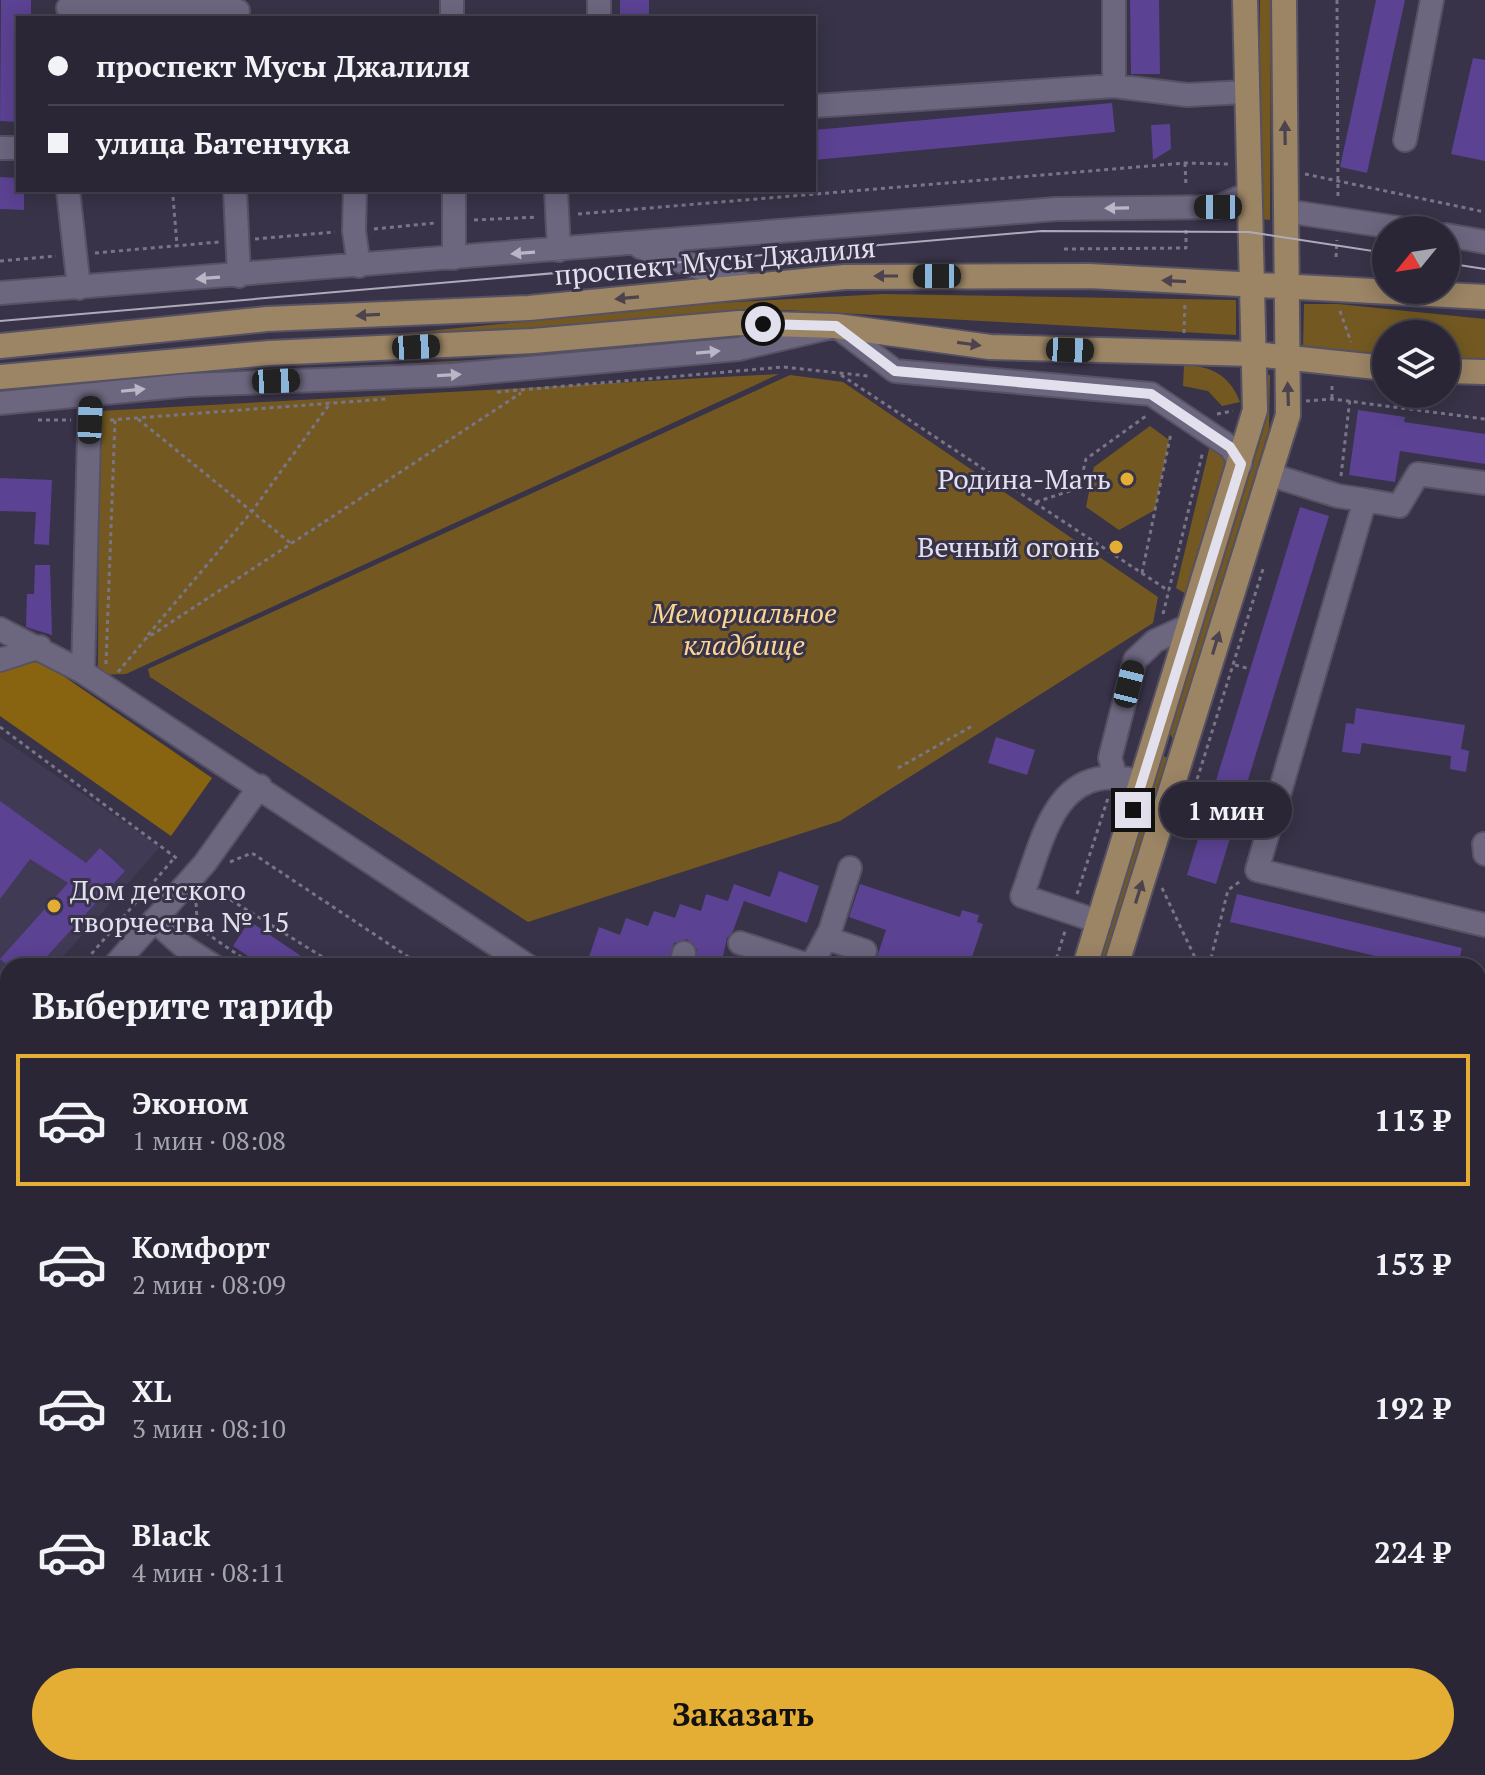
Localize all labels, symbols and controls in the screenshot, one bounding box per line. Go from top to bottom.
text: проспект Мусы Джалиля [96,46,470,86]
one-way arrow [1279,120,1291,145]
text: улица Батенчука [96,123,350,163]
car [1194,195,1242,219]
one-way arrow [1104,202,1129,214]
north arrow [1372,216,1460,304]
map controls [1372,216,1460,408]
street label: проспект Мусы Джалиля [553,228,877,293]
one-way arrow [510,247,535,260]
car [913,264,961,288]
one-way arrow [873,270,898,283]
one-way arrow [195,272,220,285]
one-way arrow [1161,274,1186,287]
one-way arrow [614,292,639,305]
route start [745,306,781,342]
one-way arrow [355,309,380,322]
button: layers [1372,320,1460,408]
car [391,334,441,360]
car [1046,337,1094,363]
one-way arrow [956,338,981,351]
one-way arrow [696,345,721,358]
car [252,368,300,394]
one-way arrow [437,368,462,381]
one-way arrow [1281,381,1294,406]
one-way arrow [121,384,146,397]
car [77,396,103,444]
place label: Родина-Мать [937,460,1111,497]
marker: Родина-Мать [1118,470,1136,488]
place label: Вечный огонь [917,528,1100,565]
marker: Вечный огонь [1107,538,1125,556]
park label: Мемориальное кладбище [650,594,837,663]
one-way arrow [1210,631,1223,655]
car [1112,658,1146,710]
callout: 1 мин [1161,782,1293,838]
route end [1115,792,1151,828]
text: 1 мин [1187,793,1265,827]
place label: Дом детского творчества № 15 [70,871,290,940]
one-way arrow [1133,879,1146,903]
marker: Дом детского творчества № 15 [45,897,63,915]
text: Выберите тариф [32,982,333,1029]
text: Эконом [132,1083,248,1123]
icon: car [36,1084,108,1156]
text: 113 ₽ [1374,1100,1450,1140]
text: 1 мин · 08:08 [132,1123,286,1157]
text: Комфорт [132,1227,270,1267]
icon: car [36,1228,108,1300]
text: 153 ₽ [1374,1244,1450,1284]
text: 2 мин · 08:09 [132,1267,286,1301]
text: XL [132,1371,171,1411]
icon: car [36,1372,108,1444]
text: 192 ₽ [1374,1388,1450,1428]
text: 3 мин · 08:10 [132,1411,286,1445]
text: Black [132,1515,210,1555]
icon: car [36,1516,108,1588]
text: 224 ₽ [1374,1532,1450,1572]
text: 4 мин · 08:11 [132,1555,286,1589]
button: Заказать [32,1668,1454,1760]

